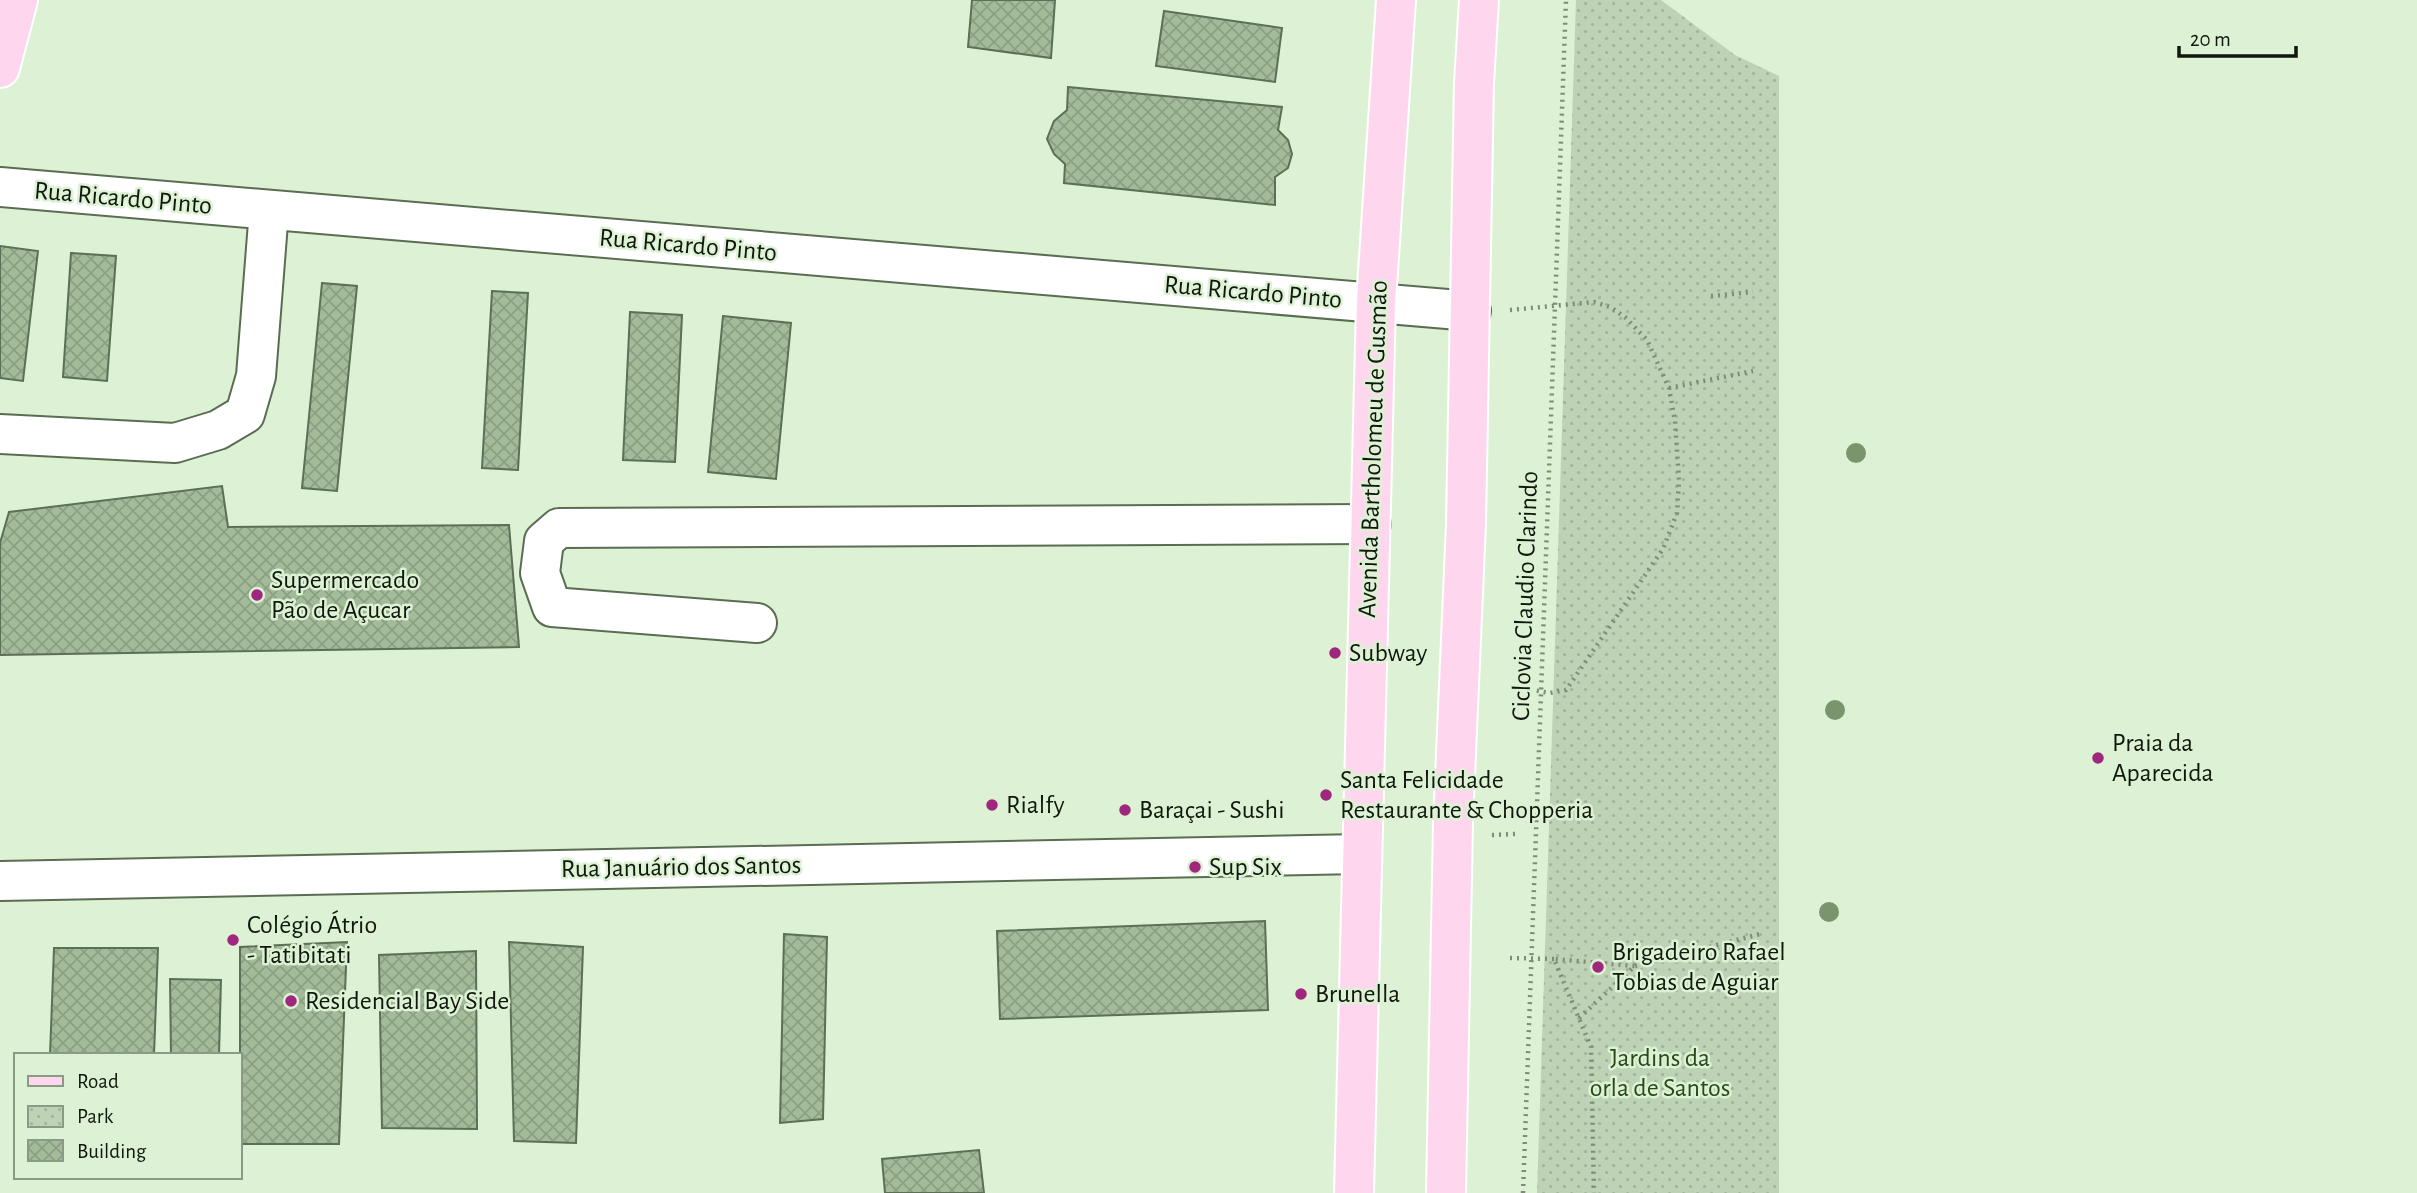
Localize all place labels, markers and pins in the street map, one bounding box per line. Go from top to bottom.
place label: Supermercado Pão de Açucar [271,567,419,623]
marker: Supermercado Pão de Açucar [249,587,265,603]
place label: Subway [1349,640,1427,666]
marker: Subway [1327,645,1343,661]
place label: Praia da Aparecida [2112,730,2214,786]
marker: Praia da Aparecida [2090,750,2106,766]
place label: Santa Felicidade Restaurante & Chopperia [1340,767,1593,823]
marker: Santa Felicidade Restaurante & Chopperia [1318,787,1334,803]
place label: Rialfy [1006,792,1065,818]
marker: Rialfy [984,797,1000,813]
place label: Baraçai - Sushi [1139,797,1284,823]
marker: Baraçai - Sushi [1117,802,1133,818]
place label: Sup Six [1209,854,1282,880]
marker: Sup Six [1187,859,1203,875]
place label: Colégio Átrio - Tatibitati [247,910,377,968]
marker: Colégio Átrio - Tatibitati [225,932,241,948]
place label: Brigadeiro Rafael Tobias de Aguiar [1612,939,1786,995]
marker: Brigadeiro Rafael Tobias de Aguiar [1590,959,1606,975]
place label: Brunella [1315,981,1400,1007]
marker: Brunella [1293,986,1309,1002]
place label: Residencial Bay Side [305,988,509,1014]
marker: Residencial Bay Side [283,993,299,1009]

